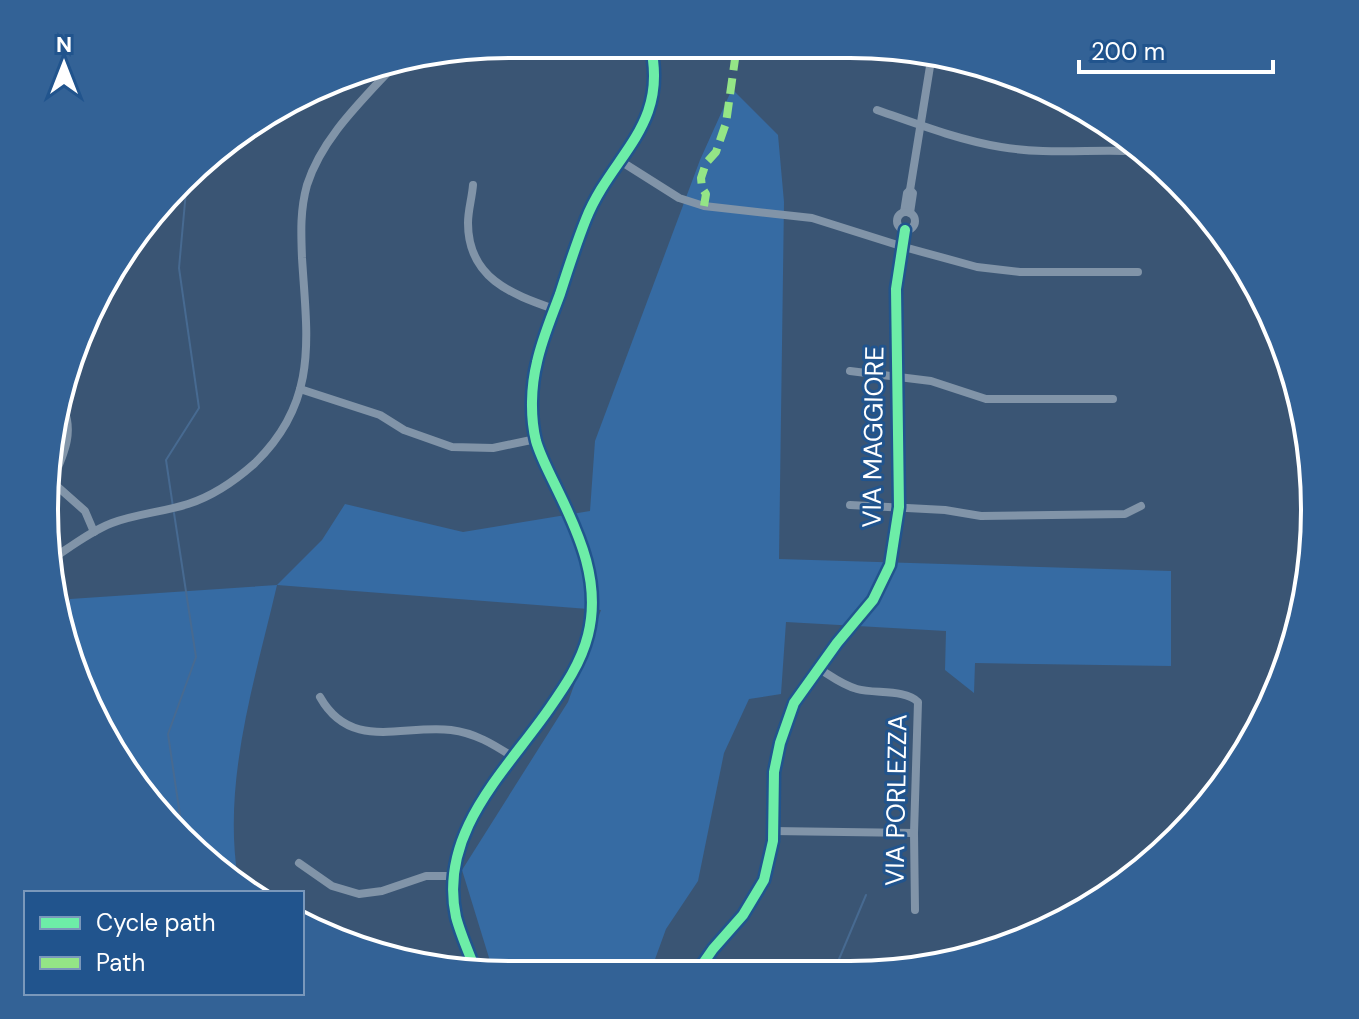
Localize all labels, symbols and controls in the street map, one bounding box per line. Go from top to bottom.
north arrow [24,24,104,104]
scale bar [1079,24,1273,74]
text: N [56,30,72,59]
text: 200 m [1091,36,1165,67]
street label: VIA MAGGIORE [854,346,892,528]
street label: VIA PORLEZZA [878,714,914,886]
legend [24,891,304,995]
text: Cycle path [96,907,215,938]
text: Path [96,947,145,978]

